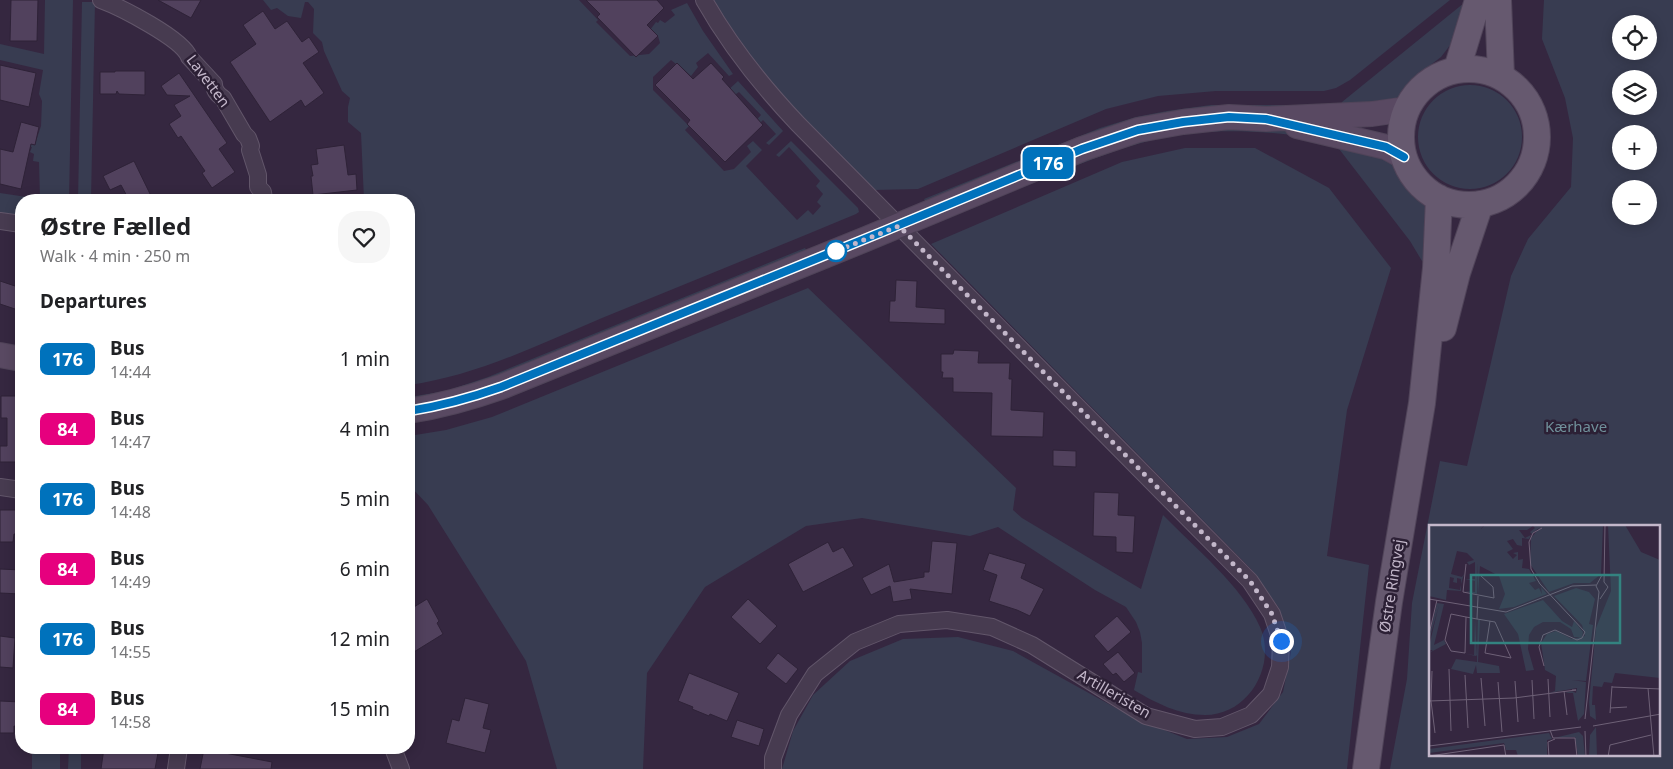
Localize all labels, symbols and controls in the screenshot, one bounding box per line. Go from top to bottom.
map controls [1612,15,1657,225]
button: locate [1612,15,1657,60]
street label: Lavetten [182,50,235,111]
button: layers [1612,70,1657,115]
button: + [1612,125,1657,170]
line badge: 176 [1019,147,1077,179]
text: 176 [1033,151,1063,175]
button: − [1612,180,1657,225]
text: Østre Fælled [40,209,191,242]
button: heart [338,211,390,263]
unlabelled marker [825,240,847,262]
text: Walk · 4 min · 250 m [40,245,190,267]
text: Departures [40,288,147,314]
text: Bus [110,335,145,361]
text: 1 min [340,346,390,372]
text: 176 [52,347,83,371]
text: 14:44 [110,361,151,383]
text: Bus [110,405,145,431]
text: 4 min [340,416,390,442]
park label: Kærhave [1545,416,1607,436]
text: 84 [57,417,78,441]
text: 14:47 [110,431,151,453]
text: Bus [110,475,145,501]
text: 5 min [340,486,390,512]
text: 176 [52,487,83,511]
text: 14:48 [110,501,151,523]
inset map [1429,525,1660,756]
street label: Østre Ringvej [1374,538,1408,634]
text: Bus [110,545,145,571]
text: 6 min [340,556,390,582]
text: 84 [57,557,78,581]
text: 14:49 [110,571,151,593]
text: Bus [110,615,145,641]
text: 12 min [329,626,390,652]
text: 176 [52,627,83,651]
your location [1269,629,1294,654]
text: 14:55 [110,641,151,663]
street label: Artilleristen [1074,664,1155,722]
text: Bus [110,685,145,711]
text: 15 min [329,696,390,722]
text: 84 [57,697,78,721]
text: 14:58 [110,711,151,733]

